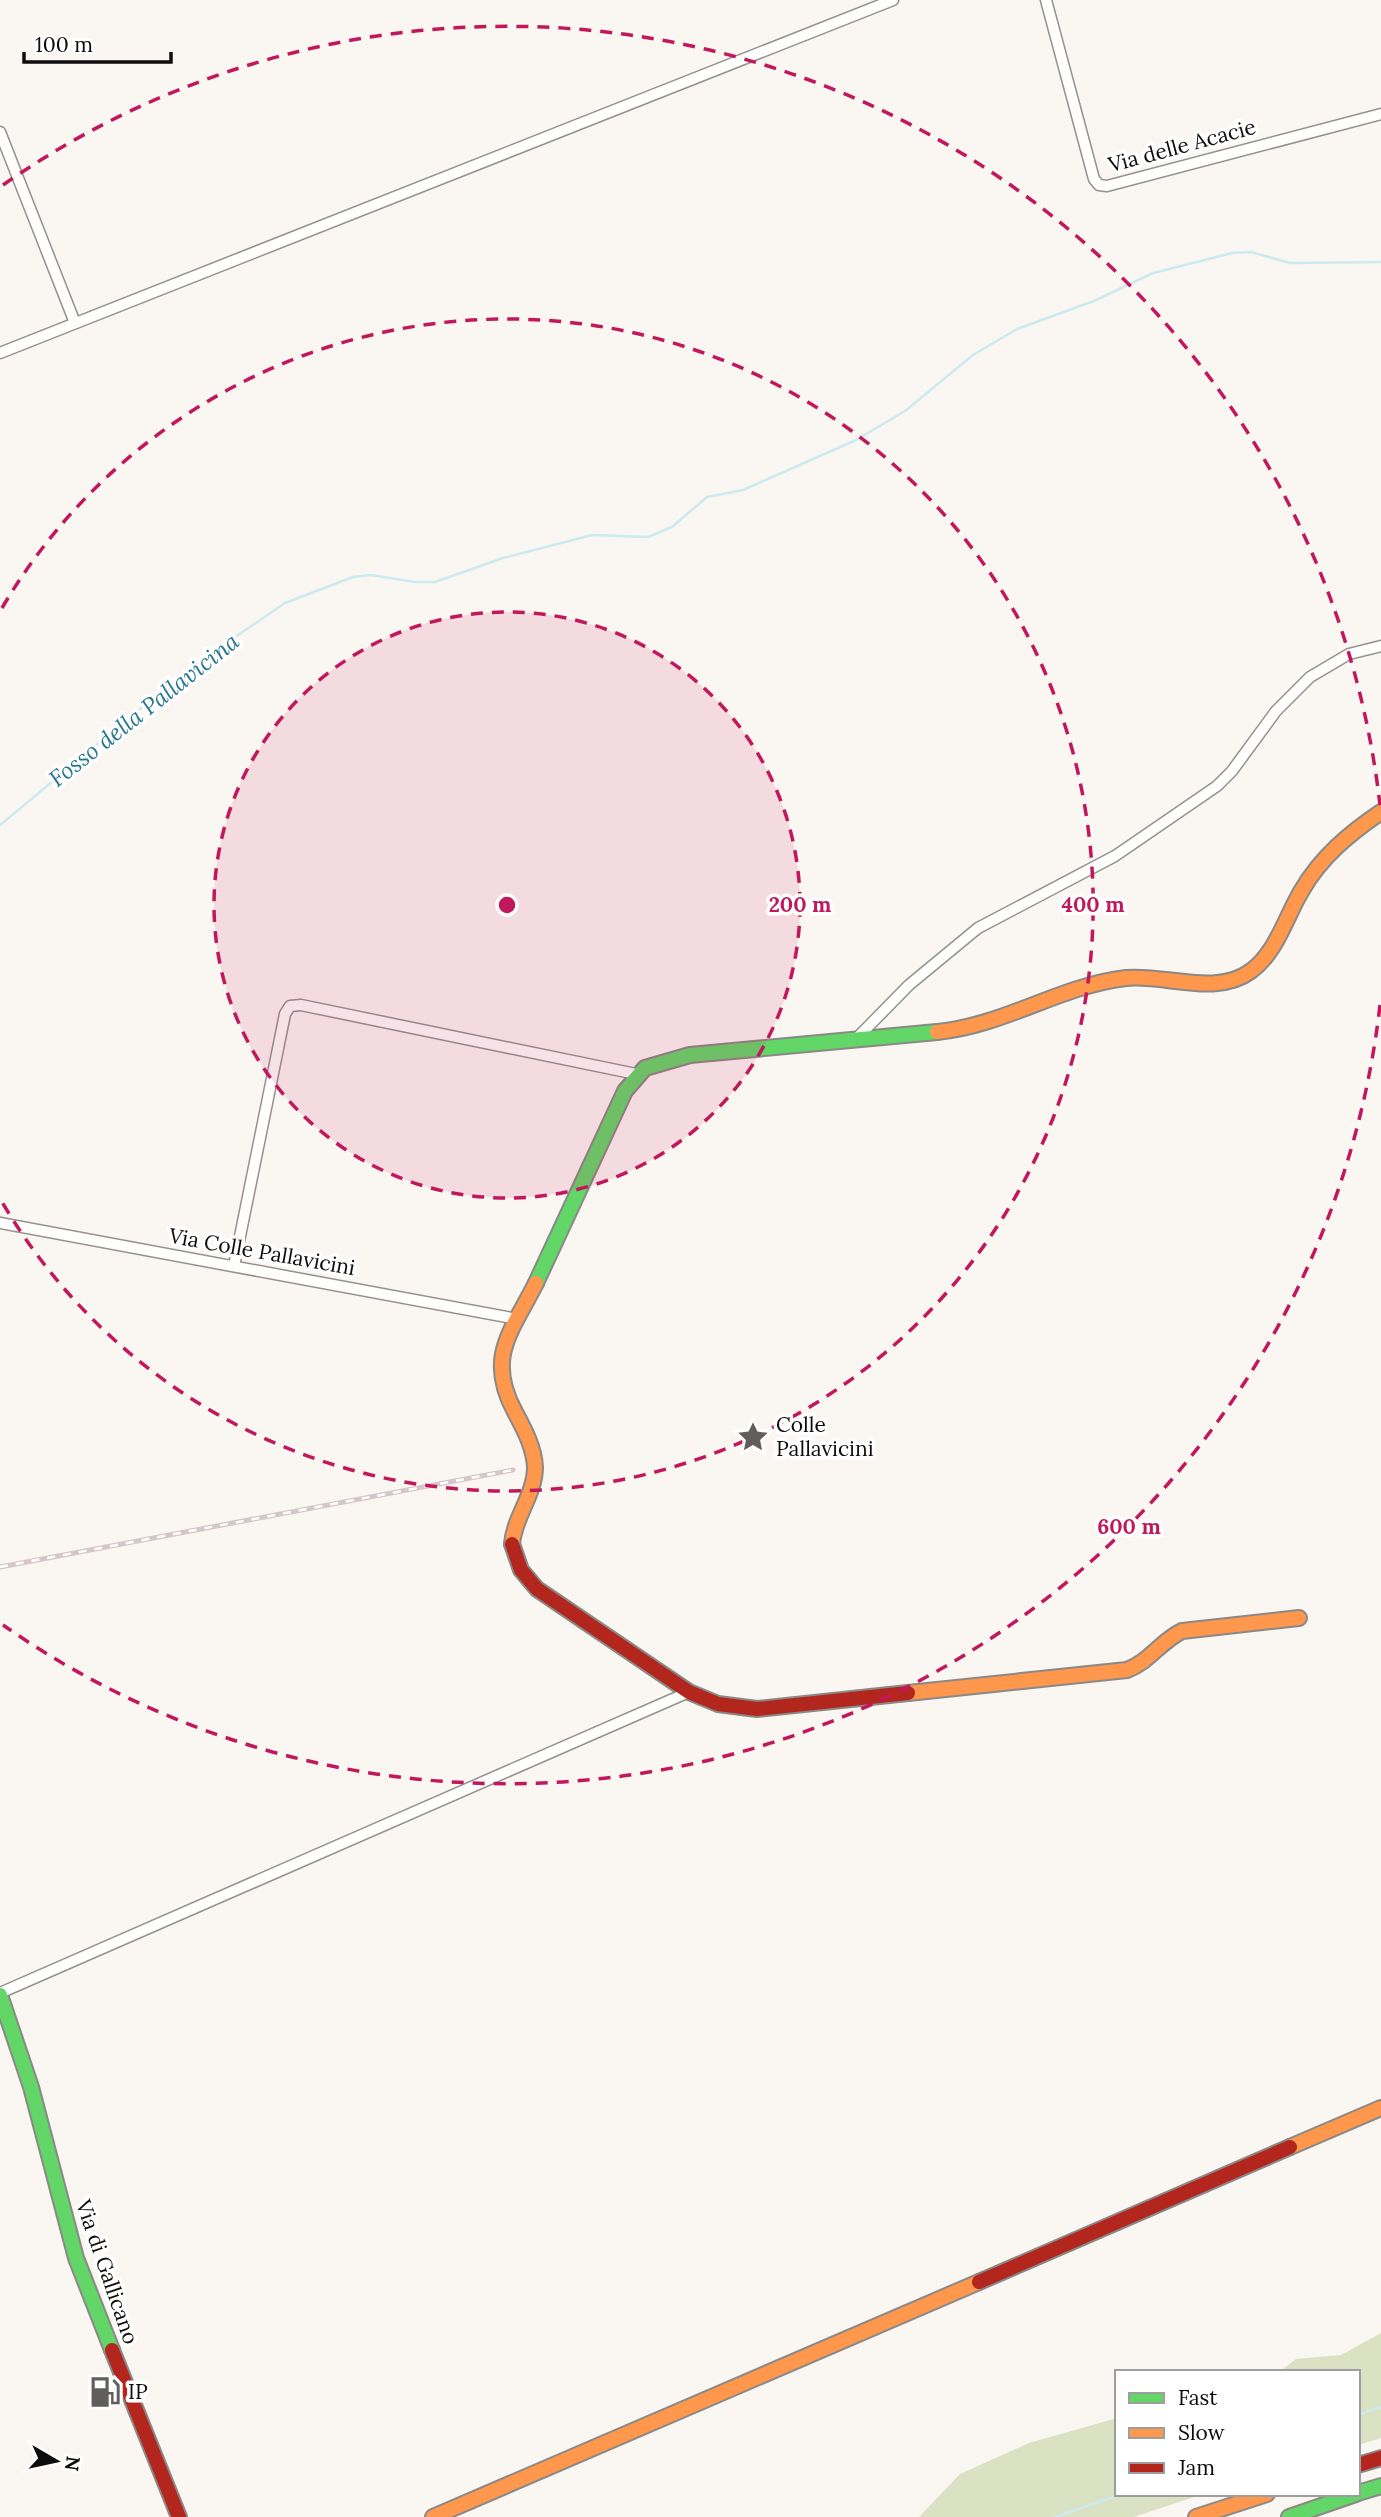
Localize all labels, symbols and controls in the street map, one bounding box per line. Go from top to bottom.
scale bar [24,21,172,65]
text: 100 m [35,31,93,58]
street label: Via delle Acacie [1104,113,1259,178]
water label: Fosso della Pallavicina [43,626,245,793]
text: 200 m [769,891,831,918]
text: 400 m [1061,891,1125,918]
centre of rings [495,893,519,917]
street label: Via Colle Pallavicini [166,1222,357,1281]
place label: Colle Pallavicini [776,1411,874,1462]
place icon: Colle Pallavicini [736,1420,770,1454]
text: 600 m [1097,1513,1161,1540]
street label: Via di Gallicano [70,2195,145,2348]
legend [1115,2370,1360,2496]
fuel station icon: IP [88,2375,122,2409]
place label: IP [128,2378,148,2405]
text: Fast [1178,2384,1218,2411]
text: Slow [1178,2419,1225,2446]
north arrow [21,2426,91,2496]
text: Jam [1177,2454,1215,2481]
text: N [60,2455,86,2473]

